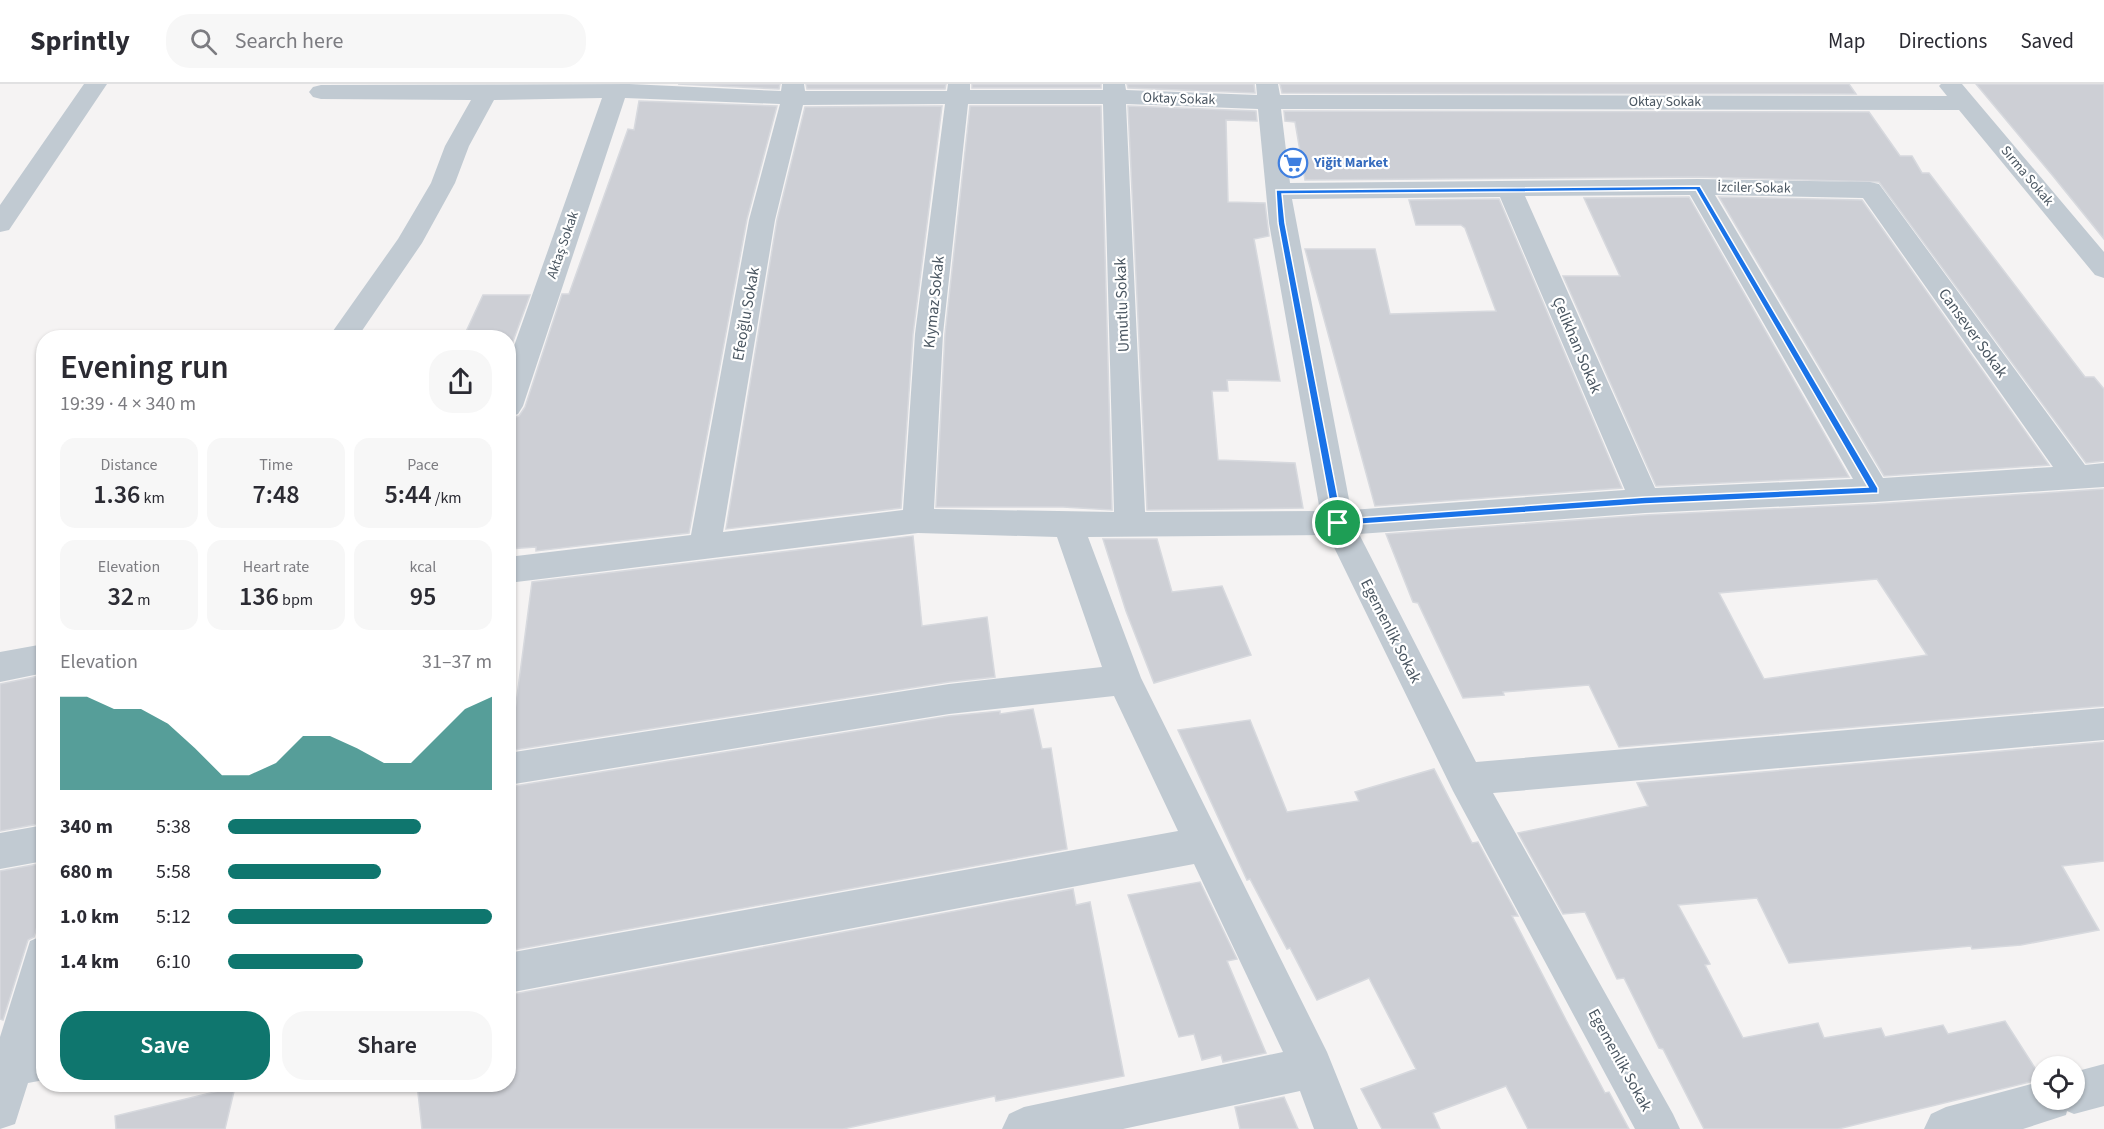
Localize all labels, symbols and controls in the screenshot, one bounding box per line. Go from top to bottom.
search box [166,14,586,68]
text: Sprintly [30,21,130,61]
icon: search [187,25,220,58]
text: Search here [235,25,343,57]
text: Map [1828,26,1866,56]
text: Directions [1899,26,1987,56]
text: Saved [2020,26,2074,56]
street label: Oktay Sokak [1142,88,1216,110]
street label: Oktay Sokak [1629,92,1701,112]
street label: Sırma Sokak [1996,142,2058,210]
supermarket icon: Yiğit Market [1277,147,1309,179]
place label: Yiğit Market [1313,153,1389,173]
street label: İzciler Sokak [1717,177,1791,199]
street label: Aktaş Sokak [542,208,584,281]
street label: Kıymaz Sokak [918,255,950,349]
street label: Umutlu Sokak [1109,257,1135,353]
street label: Efeoğlu Sokak [727,265,765,362]
street label: Cansever Sokak [1933,284,2013,382]
street label: Çelikhan Sokak [1547,293,1607,397]
text: Evening run [60,344,229,391]
button: share [429,350,492,413]
text: 19:39 · 4 × 340 m [60,390,196,418]
text: Distance [101,454,157,476]
text: Time [259,454,293,476]
text: Pace [407,454,439,476]
text: 1.36 [93,476,140,513]
text: 7:48 [252,476,300,513]
text: 5:44 [384,476,432,513]
text: km [140,487,165,509]
text: /km [432,487,462,509]
pin [1312,497,1363,548]
icon: arrive [1321,506,1354,539]
text: Elevation [98,556,160,578]
text: Heart rate [243,556,309,578]
text: kcal [410,556,436,578]
street label: Egemenlik Sokak [1355,575,1427,687]
text: 32 [107,578,134,615]
text: 136 [239,578,279,615]
text: 95 [410,578,436,615]
text: m [134,589,151,611]
text: bpm [279,589,313,611]
text: Elevation [60,648,138,676]
text: 31–37 m [422,648,492,676]
text: 340 m [60,813,113,841]
text: 5:38 [156,813,191,841]
text: 680 m [60,858,113,886]
text: 5:58 [156,858,191,886]
text: 1.0 km [60,903,119,931]
text: 5:12 [156,903,191,931]
text: 1.4 km [60,948,119,976]
text: 6:10 [156,948,191,976]
street label: Egemenlik Sokak [1583,1005,1657,1115]
button: Save [60,1011,270,1080]
button: Share [282,1011,492,1080]
map controls [2031,1056,2085,1110]
button: locate [2031,1056,2085,1110]

